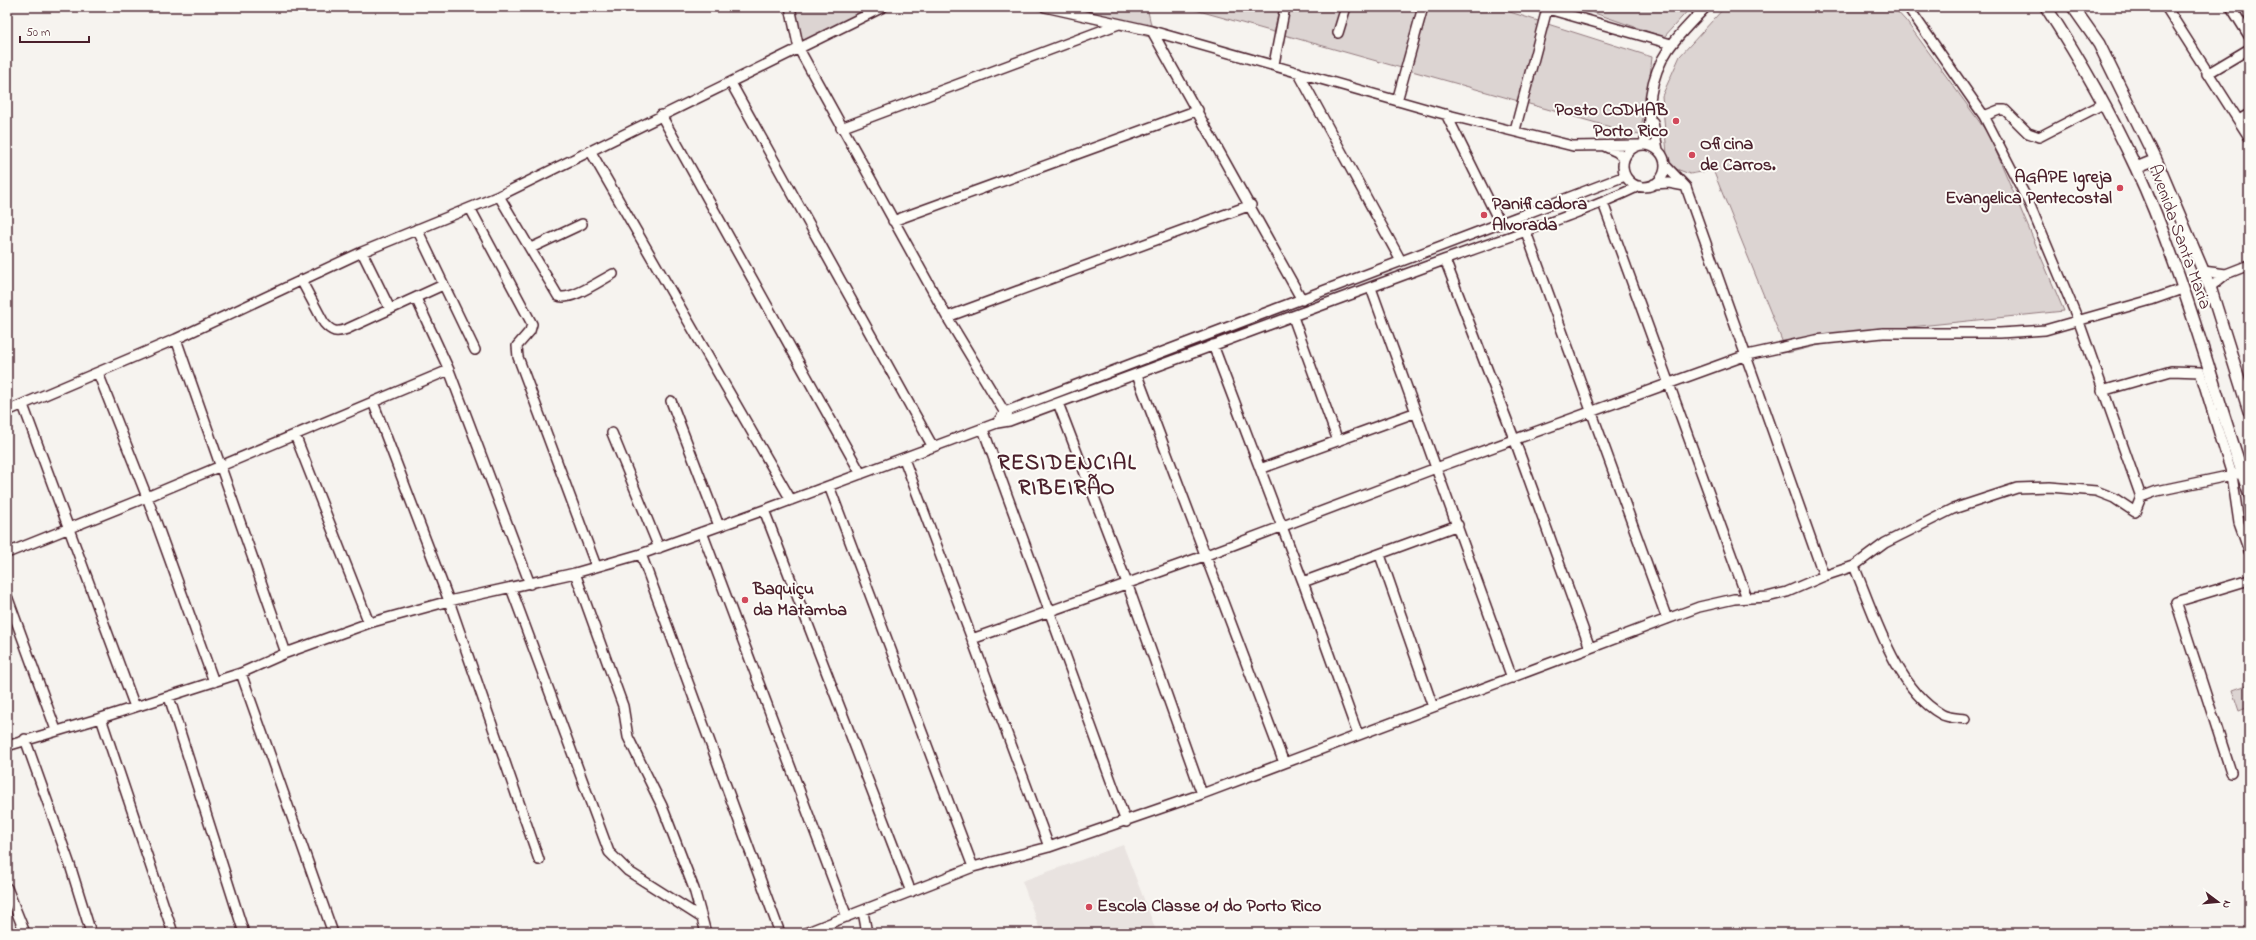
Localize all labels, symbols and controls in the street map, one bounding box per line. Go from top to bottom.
scale bar [20,18,89,44]
text: 50 m [26,24,50,42]
place label: Posto CODHAB Porto Rico [1555,98,1668,145]
marker: Posto CODHAB Porto Rico [1671,116,1681,126]
place label: Oficina de Carros. [1700,132,1776,179]
marker: Oficina de Carros. [1687,150,1697,160]
street label: Avenida Santa Maria [2141,161,2217,313]
place label: AGAPE Igreja Evangelica Pentecostal [1945,165,2112,213]
marker: AGAPE Igreja Evangelica Pentecostal [2115,183,2125,193]
place label: Panificadora Alvorada [1492,192,1588,239]
marker: Panificadora Alvorada [1479,210,1489,220]
district label: RESIDENCIAL RIBEIRÃO [997,448,1137,505]
place label: Baquiçu da Matamba [752,577,847,624]
marker: Baquiçu da Matamba [740,595,750,605]
north arrow [2198,882,2238,922]
place label: Escola Classe 01 do Porto Rico [1097,894,1321,920]
text: N [2218,899,2235,910]
marker: Escola Classe 01 do Porto Rico [1084,902,1094,912]

